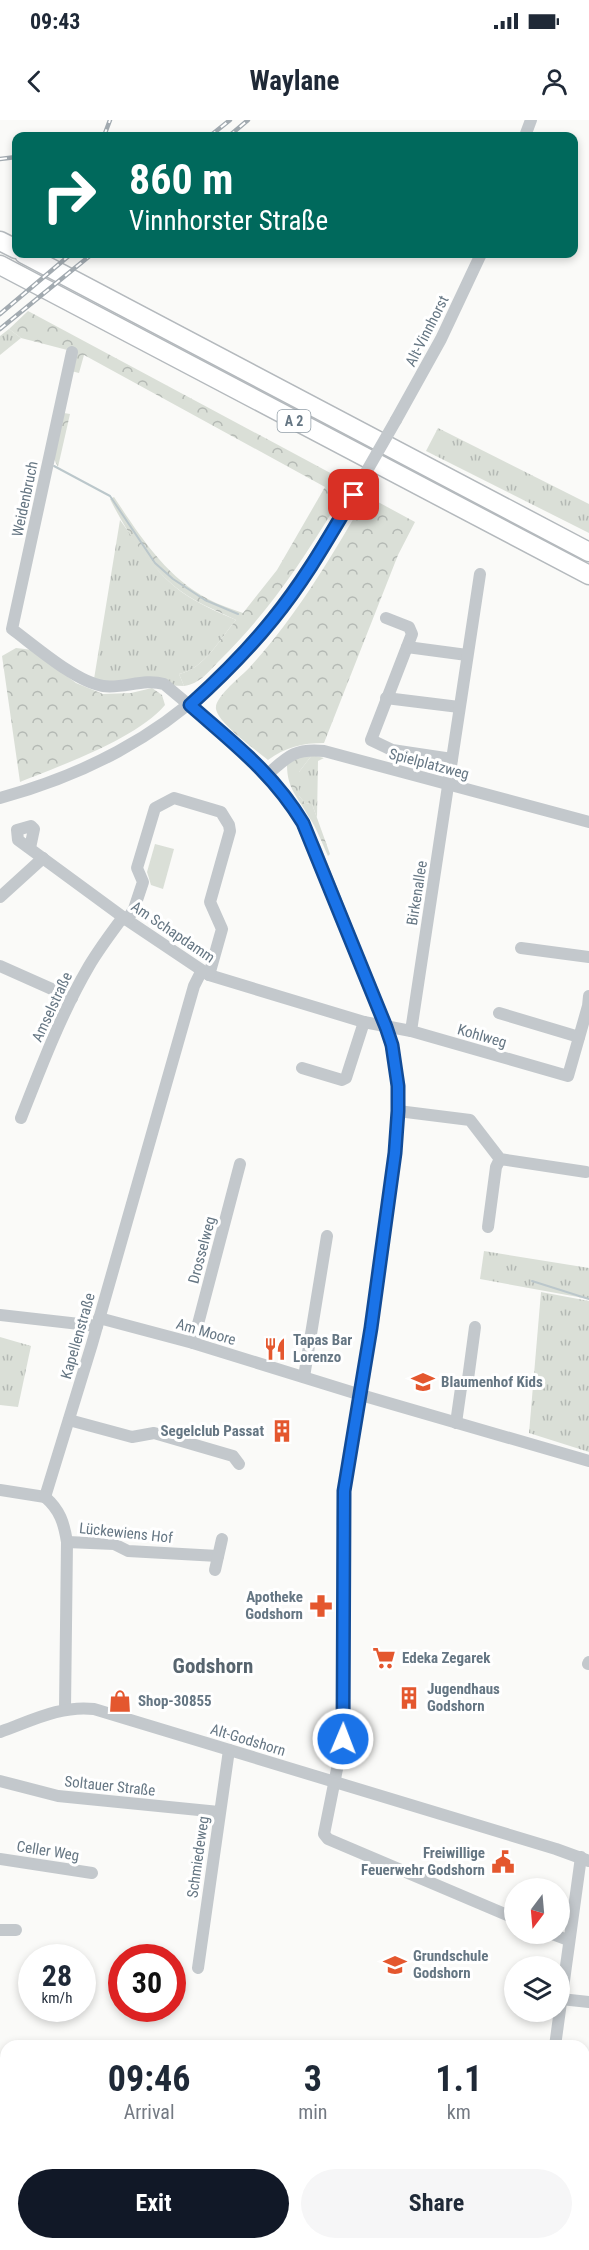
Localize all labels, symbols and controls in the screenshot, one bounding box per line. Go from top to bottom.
text: 09:43 [30,9,81,34]
icon: back [18,65,51,98]
text: Waylane [249,65,340,97]
icon: person [538,65,571,98]
text: 860 m [129,155,234,204]
icon: right [30,156,108,234]
text: Vinnhorster Straße [129,205,328,237]
street label: Alt-Vinnhorst [401,292,453,370]
road number: A 2 [278,410,310,432]
street label: Weidenbruch [8,460,42,538]
pin [328,469,379,520]
icon: arrive [337,478,370,511]
street label: Spielplatzweg [387,745,471,783]
street label: Birkenallee [403,859,431,927]
street label: Am Schapdamm [128,897,218,967]
street label: Amselstraße [28,969,76,1045]
street label: Kohlweg [455,1020,509,1052]
street label: Drosselweg [184,1214,220,1286]
street label: Kapellenstraße [57,1291,99,1381]
street label: Am Moore [174,1315,238,1349]
place label: Tapas Bar Lorenzo [293,1331,352,1366]
restaurant icon: Tapas Bar Lorenzo [262,1336,288,1362]
school or university icon: Blaumenhof Kids [410,1369,436,1395]
place label: Blaumenhof Kids [441,1373,543,1391]
building icon: Segelclub Passat [269,1418,295,1444]
place label: Segelclub Passat [160,1422,264,1440]
street label: Lückewiens Hof [78,1519,174,1547]
place label: Apotheke Godshorn [245,1588,303,1623]
pharmacy icon: Apotheke Godshorn [308,1593,334,1619]
supermarket icon: Edeka Zegarek [371,1645,397,1671]
place label: Edeka Zegarek [402,1649,491,1667]
district label: Godshorn [173,1654,253,1678]
place label: Jugendhaus Godshorn [427,1680,500,1715]
building icon: Jugendhaus Godshorn [396,1685,422,1711]
shop icon: Shop-30855 [107,1688,133,1714]
place label: Shop-30855 [138,1692,212,1710]
position arrow [311,1707,375,1771]
street label: Alt-Godshorn [208,1720,288,1760]
street label: Soltauer Straße [64,1772,156,1800]
street label: Schmiedeweg [183,1815,213,1899]
street label: Celler Weg [15,1837,81,1865]
place label: Freiwillige Feuerwehr Godshorn [361,1844,485,1879]
public building icon: Freiwillige Feuerwehr Godshorn [490,1849,516,1875]
north arrow [504,1878,570,1944]
map controls [504,1878,570,2022]
speed limit sign: 30 [108,1944,186,2022]
place label: Grundschule Godshorn [413,1947,488,1982]
school or university icon: Grundschule Godshorn [382,1952,408,1978]
button: layers [504,1956,570,2022]
text: 28 [42,1958,72,1993]
text: km/h [42,1989,72,2007]
text: 09:46 [108,2058,190,2100]
text: 3 [304,2058,322,2100]
text: 1.1 [435,2058,482,2100]
text: Arrival [124,2100,175,2124]
text: min [298,2100,328,2124]
text: km [447,2100,471,2124]
button: Exit [18,2169,289,2238]
button: Share [301,2169,572,2238]

